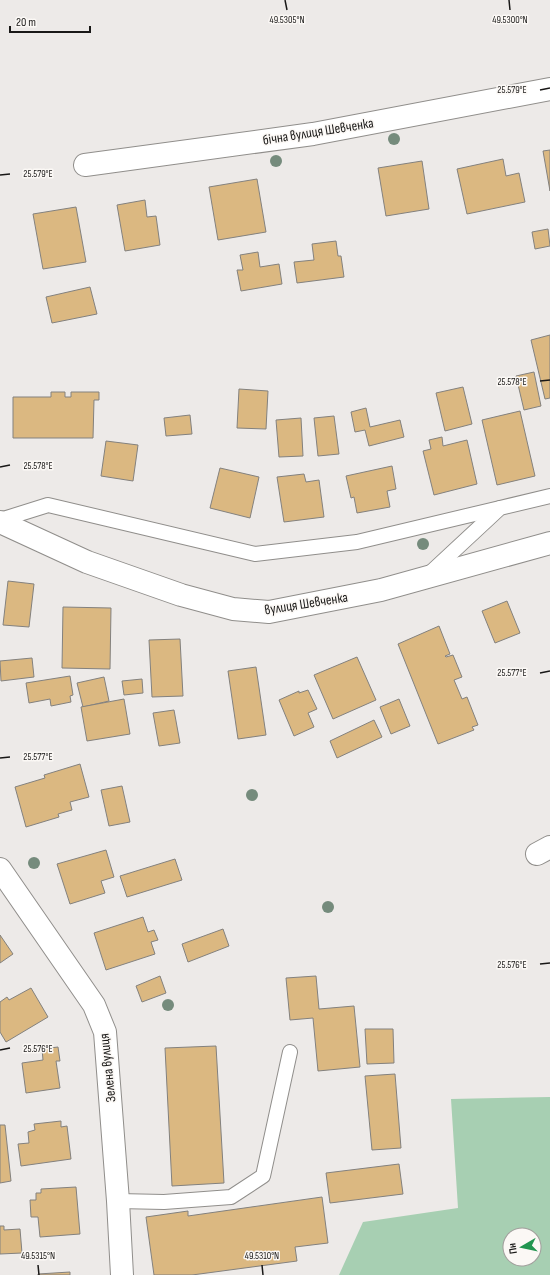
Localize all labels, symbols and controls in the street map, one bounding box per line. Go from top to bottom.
scale bar [10,8,90,34]
text: 49.5305°N [270,14,304,26]
text: 49.5300°N [492,14,528,26]
text: 20 m [16,15,36,30]
text: 25.579°E [497,84,527,96]
street label: бічна вулиця Шевченка [262,114,375,149]
text: 25.579°E [23,168,53,180]
text: 25.578°E [497,376,527,388]
text: 25.578°E [23,460,53,472]
street label: вулиця Шевченка [263,589,349,618]
text: 25.577°E [497,667,527,679]
text: 25.577°E [23,751,53,763]
text: 25.576°E [497,959,527,971]
street label: Зелена вулиця [95,1033,120,1103]
text: 25.576°E [23,1043,53,1055]
north arrow [502,1227,542,1267]
text: Пн [505,1242,520,1255]
text: 49.5315°N [21,1250,55,1262]
text: 49.5310°N [245,1250,279,1262]

